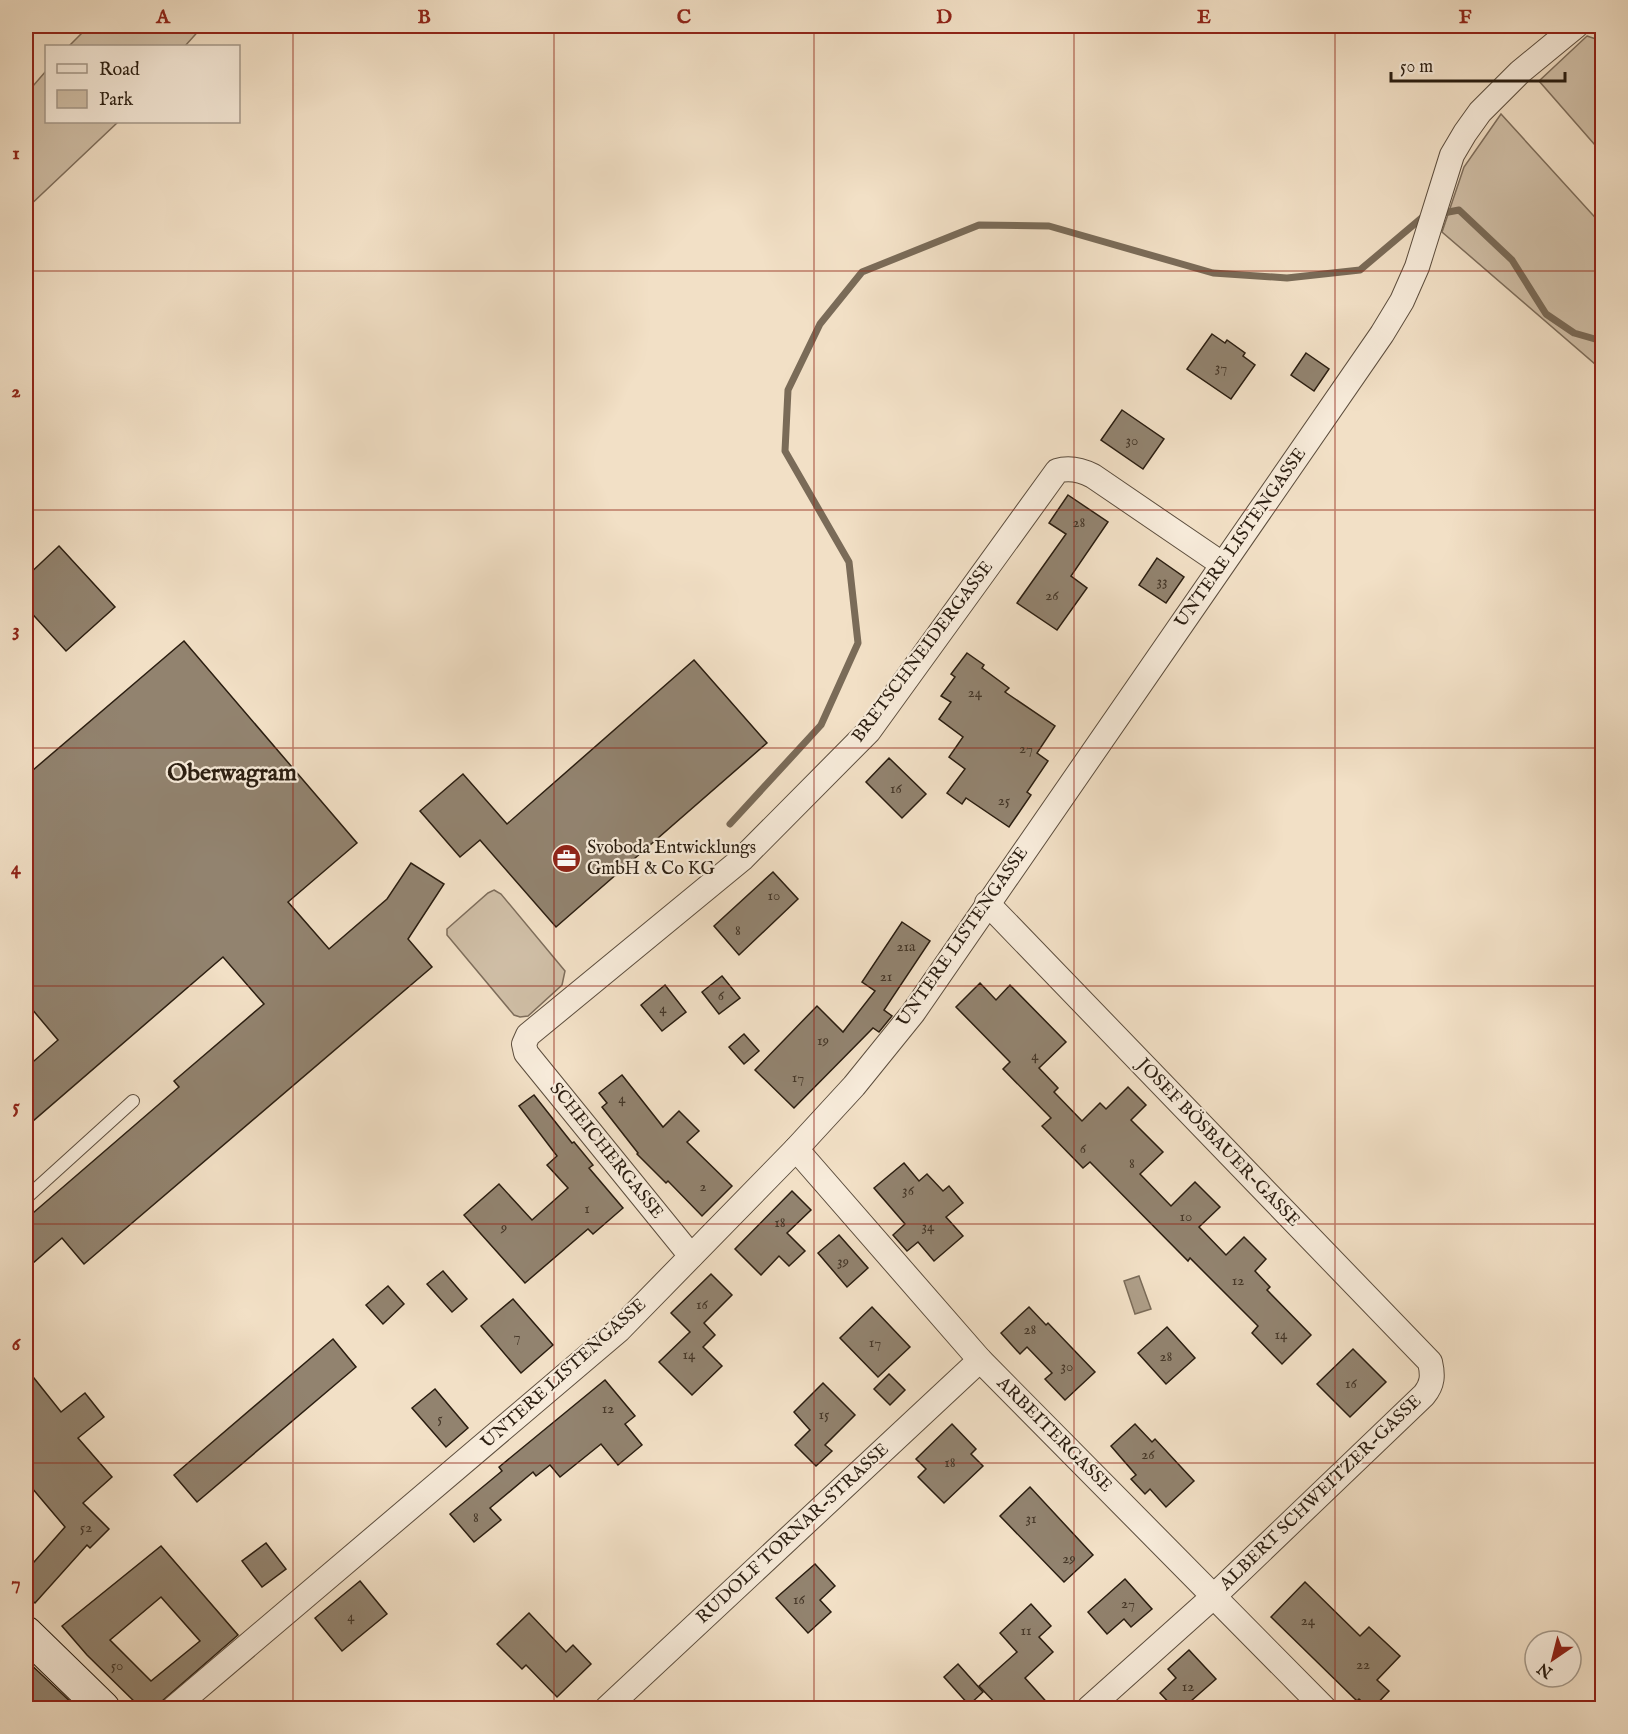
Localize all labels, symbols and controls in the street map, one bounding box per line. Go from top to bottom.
text: A [155,5,171,30]
text: B [417,5,431,30]
text: C [677,5,691,30]
text: D [936,5,952,30]
text: E [1197,5,1211,30]
text: F [1459,5,1472,30]
legend [45,45,240,123]
scale bar [1391,45,1565,83]
text: 50 m [1400,56,1433,79]
text: Road [99,59,140,82]
text: Park [99,89,134,112]
text: 1 [12,141,20,166]
house number: 37 [1215,358,1227,377]
text: 2 [11,379,21,404]
house number: 30 [1126,431,1138,450]
street label: UNTERE LISTENGASSE [1170,444,1312,632]
house number: 28 [1073,513,1086,532]
street label: BRETSCHNEIDERGASSE [847,557,999,747]
house number: 33 [1156,572,1168,591]
house number: 26 [1045,586,1059,605]
text: 3 [12,618,20,643]
house number: 24 [968,683,983,702]
house number: 27 [1019,739,1033,758]
district label: Oberwagram [167,758,297,789]
house number: 16 [890,779,903,798]
house number: 25 [998,791,1011,810]
place label: Svoboda Entwicklungs GmbH & Co KG [587,837,756,881]
office icon: Svoboda Entwicklungs GmbH & Co KG [550,842,582,874]
street label: UNTERE LISTENGASSE [892,843,1034,1031]
text: 4 [11,856,22,881]
house number: 10 [768,886,780,905]
house number: 8 [735,921,741,940]
house number: 21a [896,937,916,956]
house number: 21 [880,967,892,986]
house number: 6 [718,986,725,1005]
house number: 4 [659,999,667,1018]
house number: 19 [817,1031,829,1050]
house number: 4 [1031,1046,1039,1065]
street label: JOSEF BÖSBAUER-GASSE [1130,1052,1305,1232]
house number: 17 [792,1068,804,1087]
street label: SCHEICHERGASSE [544,1078,668,1224]
house number: 4 [618,1089,626,1108]
text: 5 [12,1094,20,1119]
house number: 6 [1080,1139,1087,1158]
house number: 8 [1129,1154,1135,1173]
house number: 2 [699,1177,707,1196]
house number: 36 [902,1181,915,1200]
house number: 1 [584,1199,590,1218]
house number: 10 [1180,1207,1192,1226]
house number: 18 [774,1213,786,1232]
house number: 34 [922,1217,935,1236]
house number: 9 [500,1218,507,1237]
house number: 39 [837,1252,849,1271]
house number: 12 [1232,1271,1244,1290]
street label: UNTERE LISTENGASSE [477,1294,651,1454]
house number: 16 [696,1295,709,1314]
house number: 28 [1024,1320,1037,1339]
house number: 14 [1275,1325,1288,1344]
house number: 7 [513,1327,521,1346]
text: 6 [12,1332,22,1357]
house number: 17 [869,1333,881,1352]
house number: 14 [683,1345,696,1364]
house number: 28 [1160,1347,1173,1366]
house number: 30 [1061,1357,1073,1376]
street label: ARBEITERGASSE [991,1372,1117,1498]
house number: 16 [1345,1374,1358,1393]
street label: ALBERT SCHWEITZER-GASSE [1214,1390,1427,1596]
house number: 12 [602,1399,614,1418]
house number: 15 [818,1405,830,1424]
house number: 5 [437,1409,443,1428]
street label: RUDOLF TORNAR-STRASSE [692,1439,894,1629]
house number: 26 [1141,1445,1155,1464]
house number: 18 [944,1453,956,1472]
house number: 8 [473,1508,479,1527]
house number: 31 [1025,1509,1037,1528]
house number: 52 [80,1518,92,1537]
house number: 29 [1062,1549,1076,1568]
text: 7 [11,1571,21,1596]
house number: 16 [793,1590,806,1609]
house number: 27 [1121,1594,1135,1613]
house number: 4 [347,1607,355,1626]
house number: 24 [1301,1611,1316,1630]
house number: 11 [1020,1621,1032,1640]
north arrow [1523,1629,1583,1689]
house number: 22 [1356,1655,1370,1674]
house number: 50 [111,1656,123,1675]
text: N [1534,1657,1558,1682]
house number: 12 [1182,1677,1194,1696]

